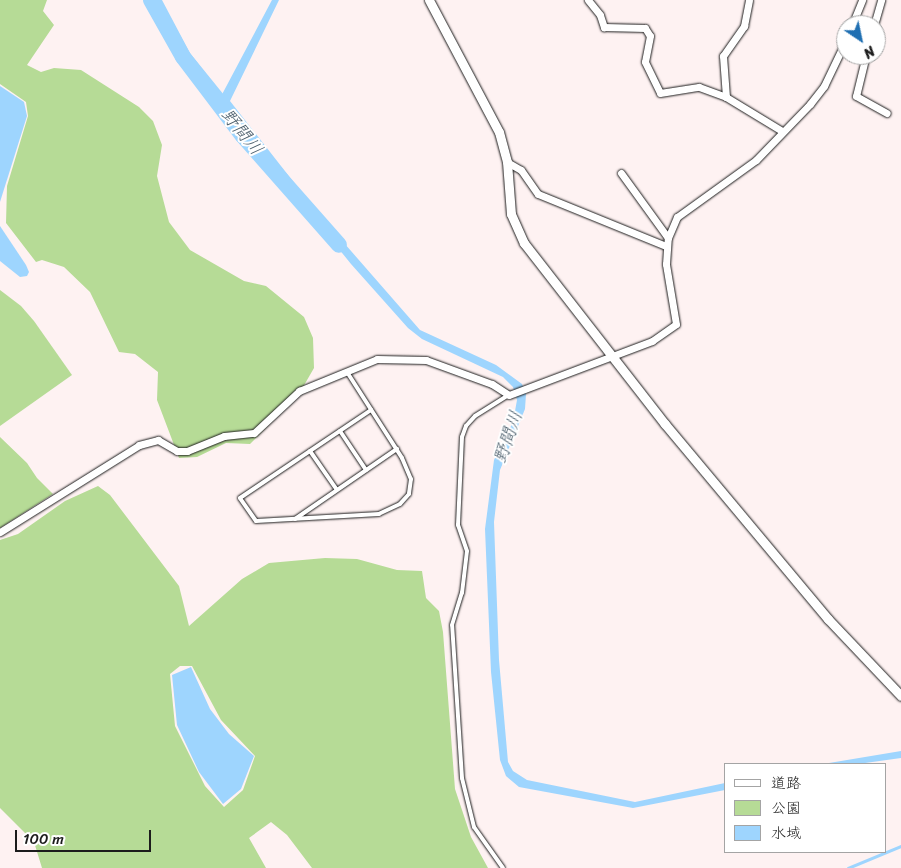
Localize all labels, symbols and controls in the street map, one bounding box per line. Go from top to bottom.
north arrow [836,15,886,65]
text: N [858,39,880,65]
water label: 野間川 [217,104,267,160]
water label: 野間川 [489,408,527,466]
legend [724,763,886,853]
text: 道路 [771,770,801,796]
text: 公園 [771,795,801,821]
scale bar [18,820,154,852]
text: 水域 [771,820,801,846]
text: 100 m [23,826,64,852]

